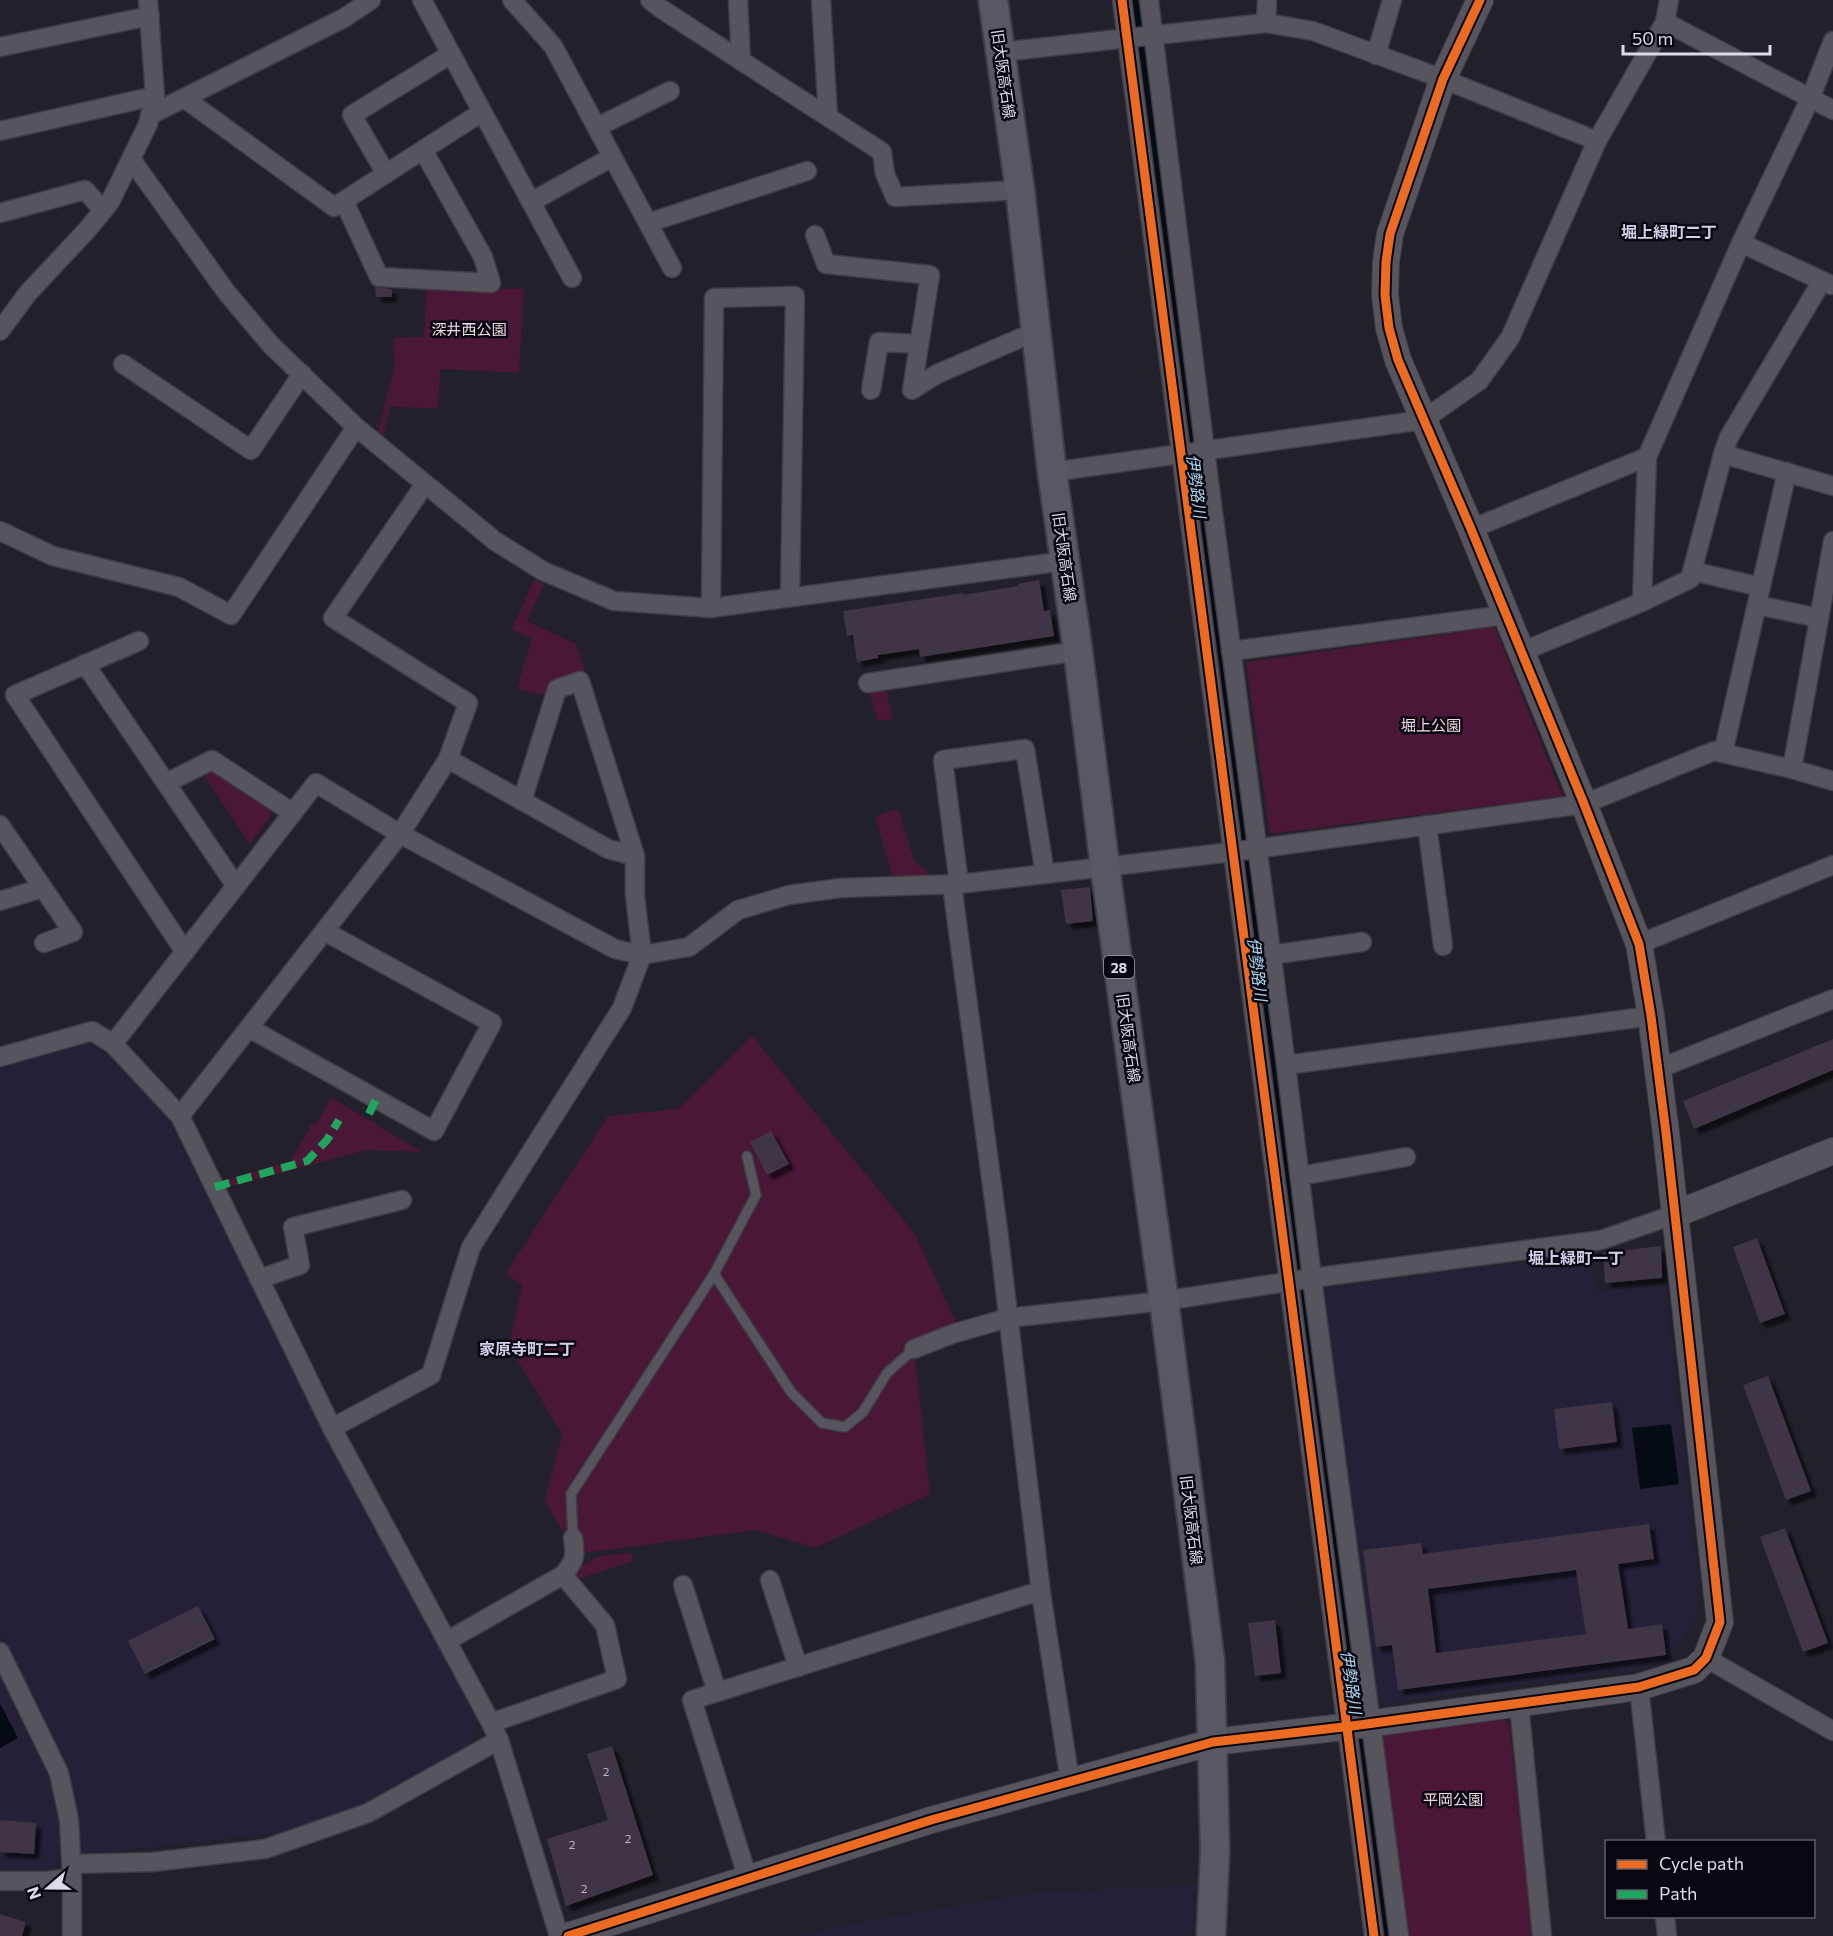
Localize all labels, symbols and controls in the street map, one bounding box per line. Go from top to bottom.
scale bar [1623,18,1770,56]
text: 50 m [1632,27,1673,49]
street label: 旧大阪高石線 [989,28,1019,120]
district label: 堀上緑町二丁 [1621,222,1717,241]
park label: 深井西公園 [431,320,507,338]
water label: 伊勢路川 [1184,453,1211,521]
street label: 旧大阪高石線 [1050,511,1080,603]
park label: 堀上公園 [1401,716,1461,734]
water label: 伊勢路川 [1245,936,1272,1004]
road number: 28 [1104,956,1134,978]
street label: 旧大阪高石線 [1114,992,1144,1084]
district label: 堀上緑町一丁 [1528,1248,1624,1267]
district label: 家原寺町二丁 [479,1339,575,1358]
street label: 旧大阪高石線 [1178,1474,1206,1566]
water label: 伊勢路川 [1338,1649,1366,1717]
house number: 2 [603,1764,610,1778]
park label: 平岡公園 [1423,1790,1483,1808]
house number: 2 [625,1831,632,1845]
house number: 2 [569,1837,576,1851]
legend [1605,1840,1815,1918]
text: Cycle path [1659,1852,1744,1874]
north arrow [18,1858,78,1918]
house number: 2 [581,1881,588,1895]
text: Path [1659,1882,1697,1904]
text: N [22,1884,44,1902]

